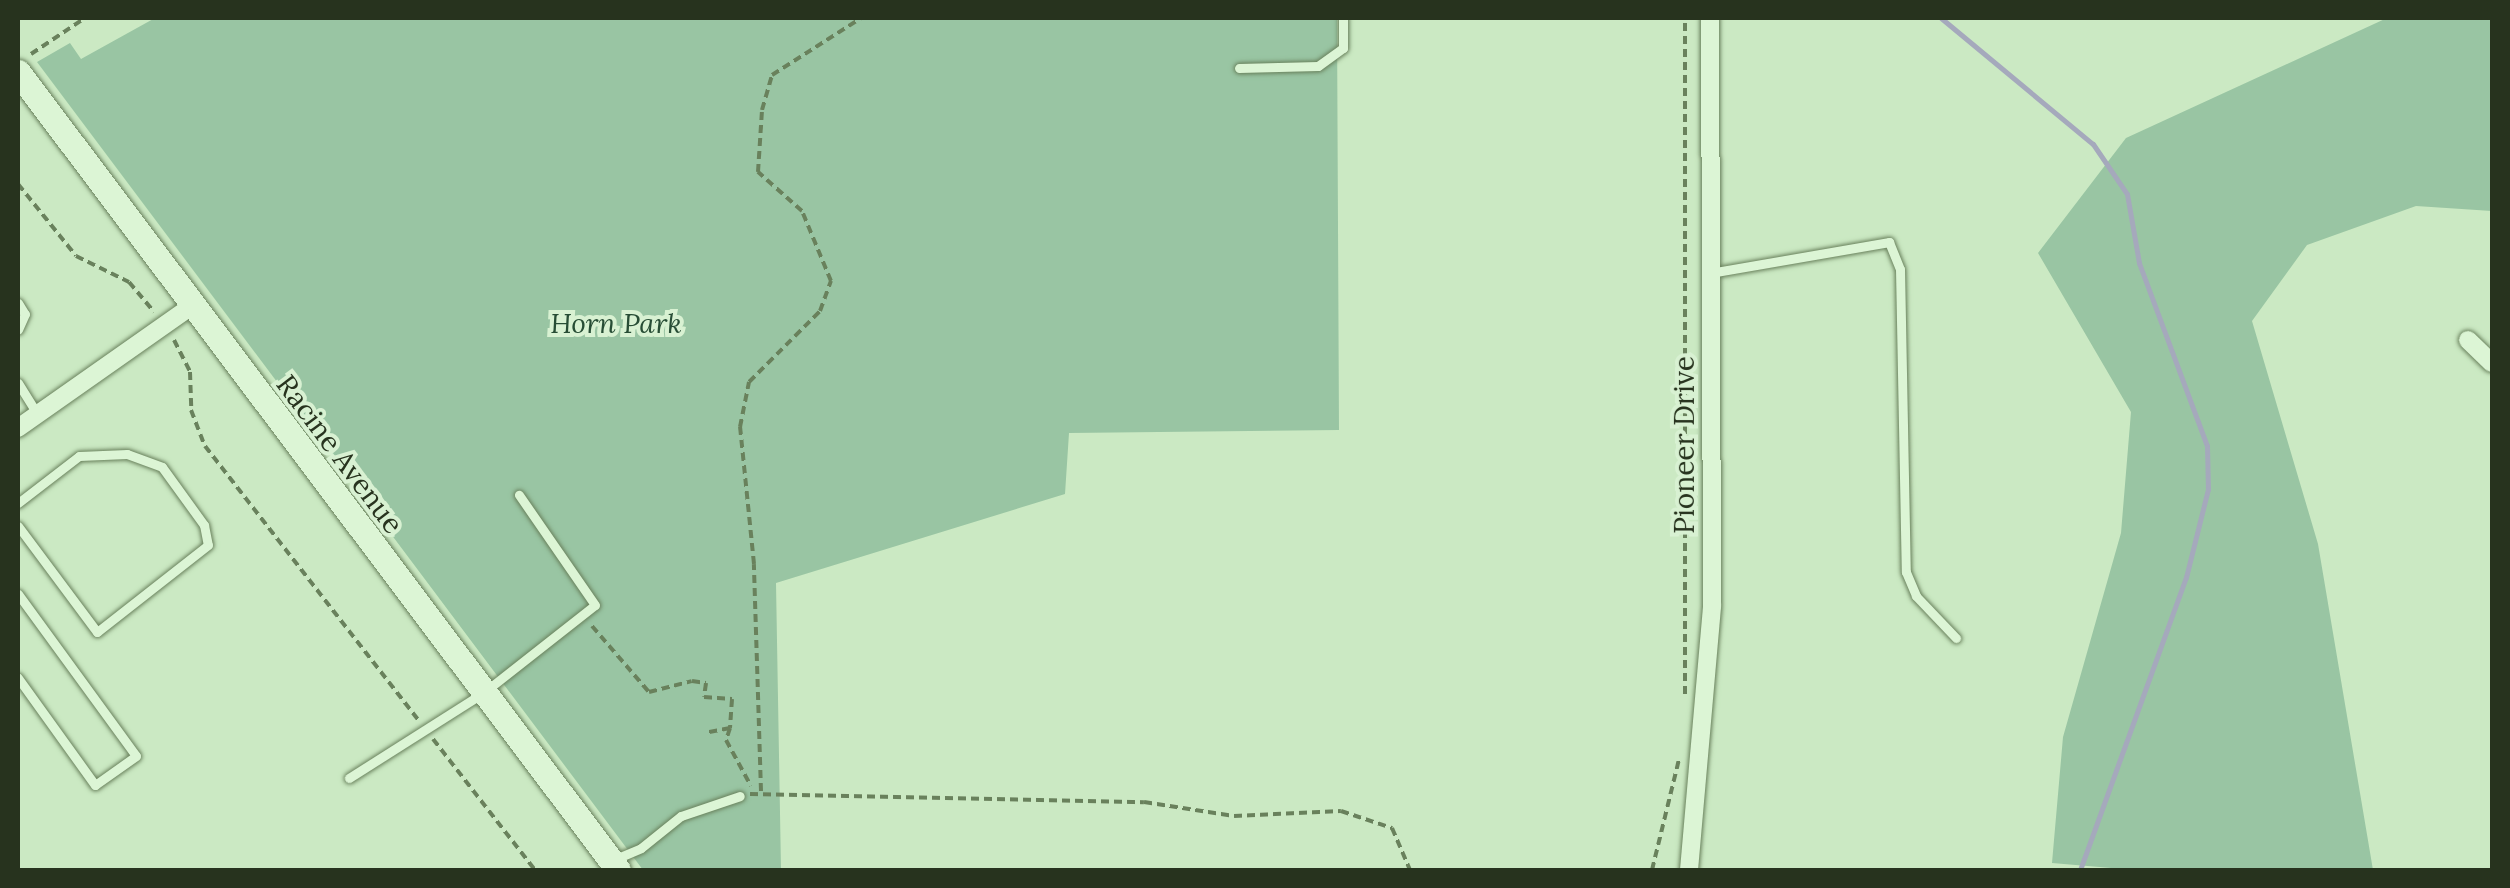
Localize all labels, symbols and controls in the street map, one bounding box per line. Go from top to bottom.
park label: Horn Park [550,306,682,340]
street label: Pioneer Drive [1667,356,1701,534]
street label: Racine Avenue [270,368,410,540]

